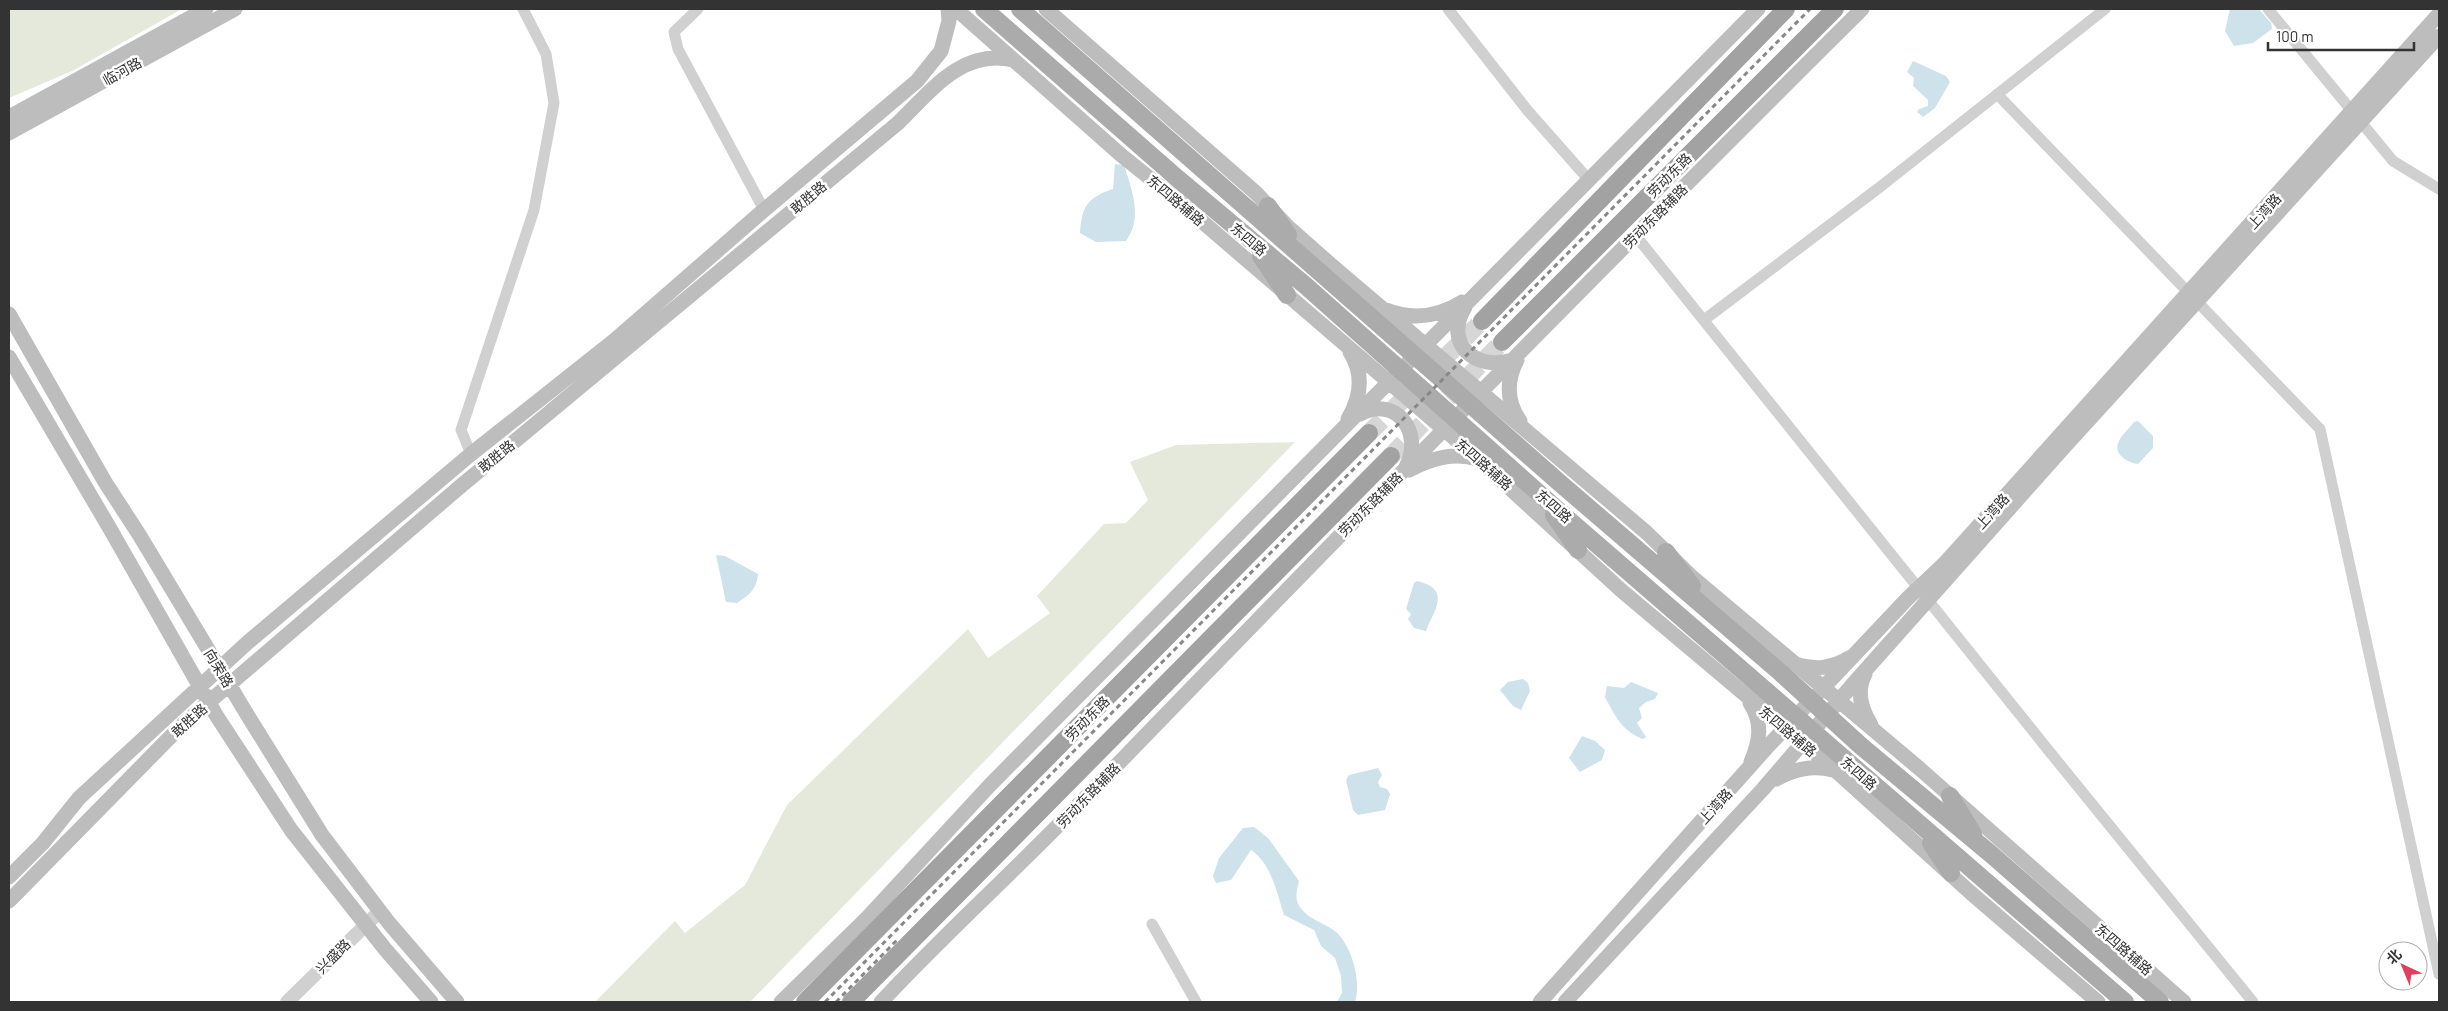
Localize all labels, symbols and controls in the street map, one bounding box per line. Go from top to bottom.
scale bar [2268,20,2414,52]
text: 100 m [2276,27,2314,45]
street label: 临河路 [100,53,144,89]
street label: 劳动东路 [1643,149,1695,201]
street label: 东四路辅路 [1144,171,1208,229]
street label: 敢胜路 [786,177,830,217]
street label: 劳动东路辅路 [1619,180,1691,252]
street label: 上湾路 [2244,190,2284,232]
street label: 东四路 [1227,219,1271,259]
street label: 东四路辅路 [1452,435,1516,493]
street label: 敢胜路 [474,436,518,476]
street label: 劳动东路辅路 [1334,468,1406,540]
street label: 东四路 [1533,486,1575,526]
street label: 上湾路 [1972,490,2012,532]
street label: 向荣路 [201,646,237,690]
street label: 劳动东路 [1061,692,1113,744]
street label: 敢胜路 [168,700,210,740]
street label: 东四路辅路 [1756,702,1820,760]
street label: 东四路 [1838,753,1880,793]
street label: 劳动东路辅路 [1053,759,1123,831]
street label: 上湾路 [1695,785,1735,827]
street label: 东四路辅路 [2092,920,2156,978]
street label: 兴盛路 [312,935,354,977]
north arrow [2378,941,2428,991]
text: 北 [2383,945,2405,967]

